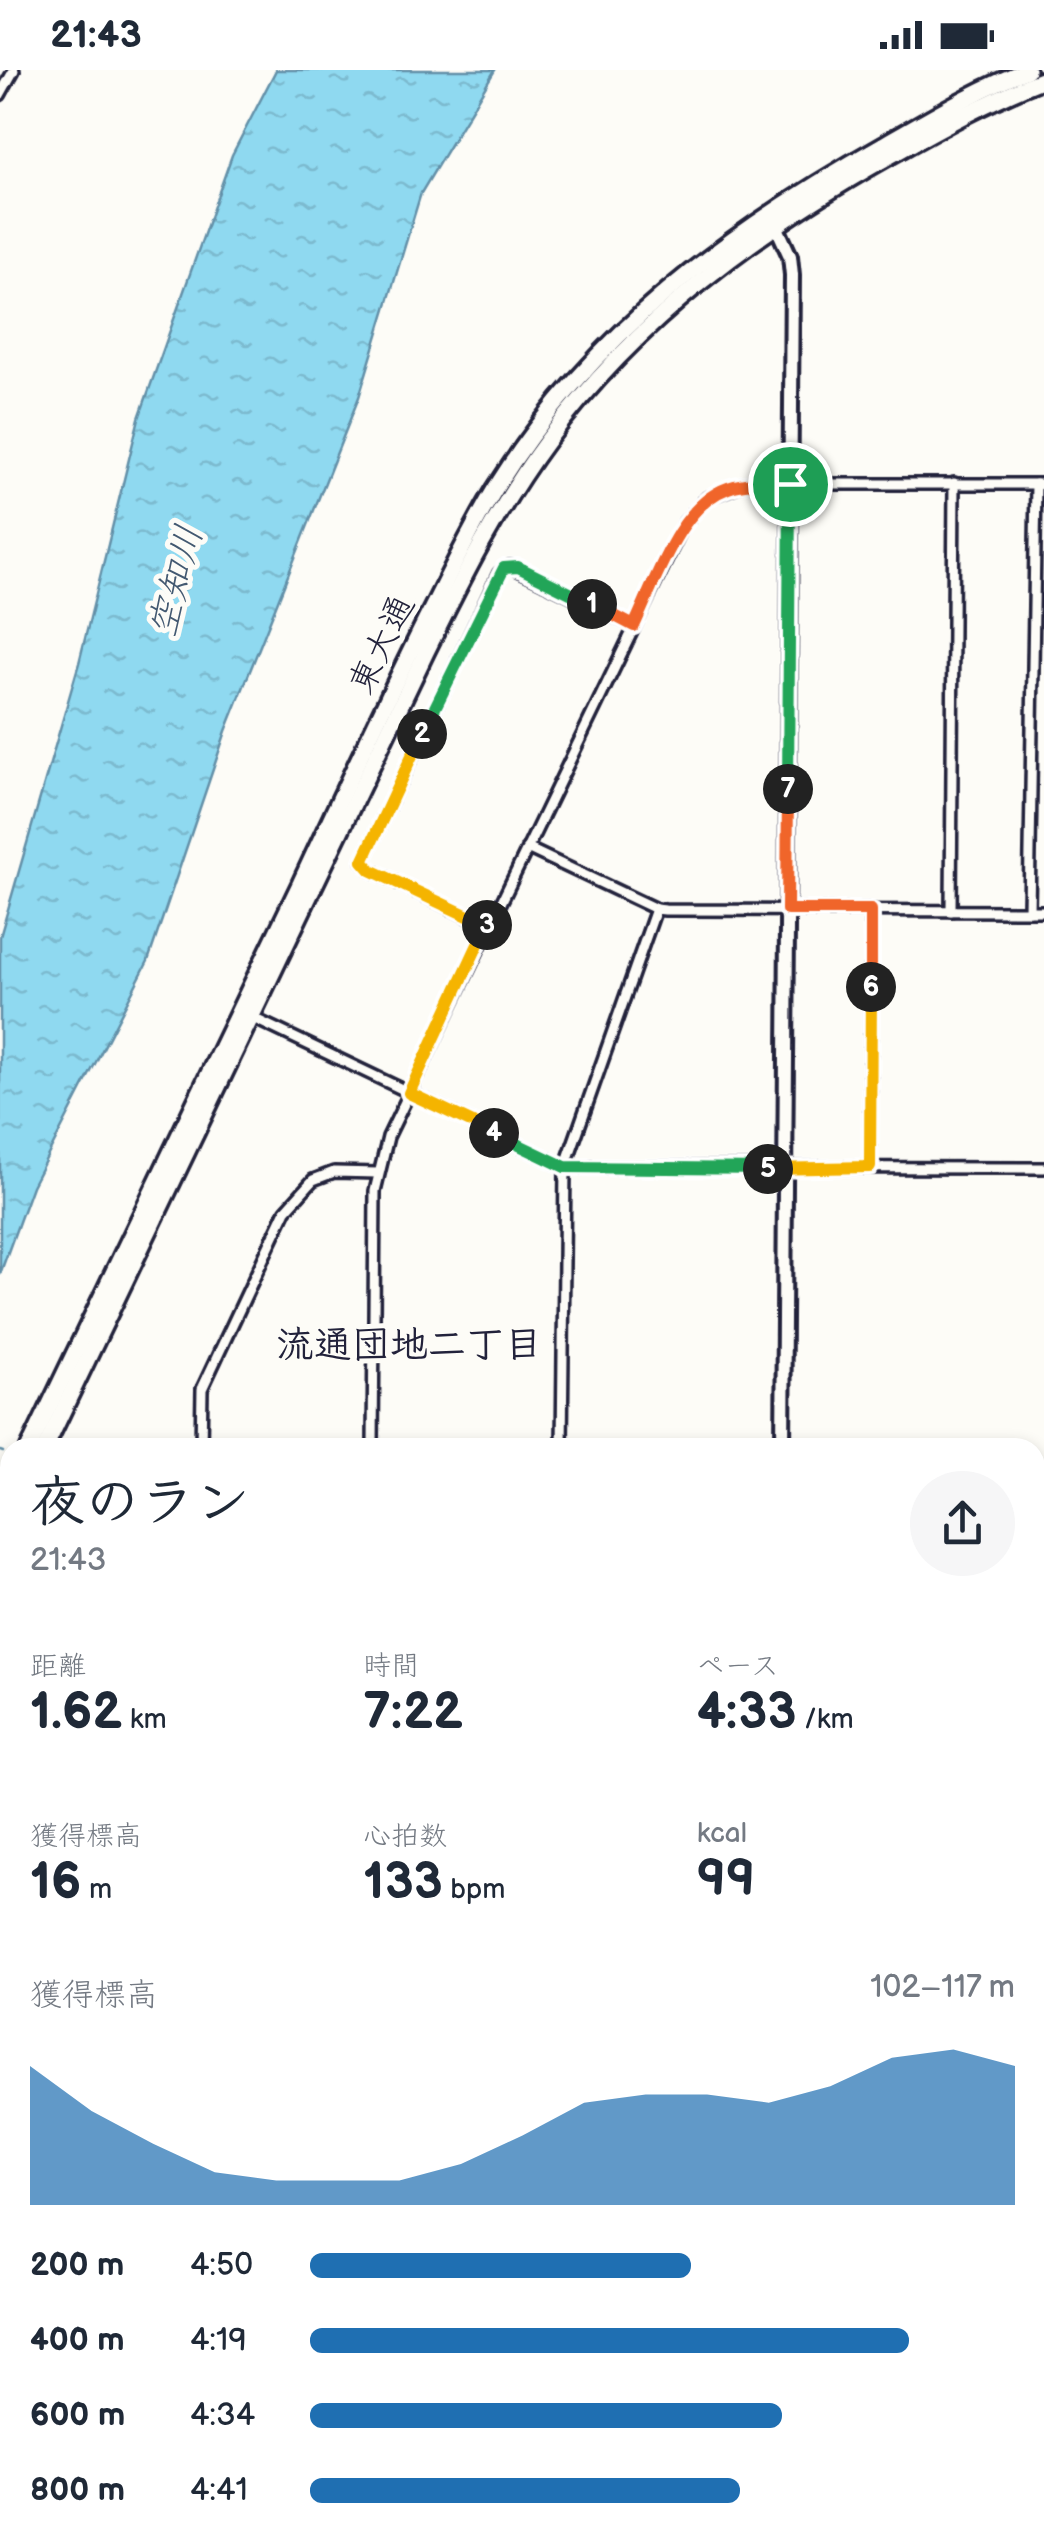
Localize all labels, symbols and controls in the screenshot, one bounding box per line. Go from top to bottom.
text: 21:43 [50,13,142,58]
pin [748,442,833,527]
icon: arrive [763,457,818,512]
water label: 空知川 [140,520,213,642]
pin: 1 [567,579,617,629]
text: 1 [586,587,598,620]
street label: 東大通 [340,588,425,701]
pin: 2 [397,709,447,759]
text: 2 [414,717,430,750]
pin: 7 [763,764,813,814]
text: 7 [780,772,796,805]
pin: 3 [462,900,512,950]
text: 3 [479,908,495,941]
pin: 6 [846,962,896,1012]
text: 6 [863,970,879,1003]
pin: 4 [469,1108,519,1158]
text: 4 [486,1116,502,1149]
pin: 5 [743,1144,793,1194]
text: 5 [760,1152,776,1185]
district label: 流通団地二丁目 [276,1323,542,1368]
text: 夜のラン [30,1470,250,1537]
button: share [910,1471,1015,1576]
text: 21:43 [30,1541,106,1580]
text: 距離 [30,1650,86,1683]
text: 時間 [363,1650,419,1683]
text: ペース [697,1650,779,1683]
text: 1.62 [30,1683,122,1743]
text: 7:22 [363,1683,463,1743]
text: 4:33 [697,1683,797,1743]
text: km [122,1703,167,1736]
text: /km [797,1703,854,1736]
text: kcal [697,1817,747,1850]
text: 獲得標高 [30,1820,142,1853]
text: 心拍数 [363,1820,447,1853]
text: 99 [697,1850,755,1910]
text: 16 [30,1853,81,1913]
text: 133 [363,1853,443,1913]
text: m [81,1873,112,1906]
text: bpm [443,1873,506,1906]
text: 102–117 m [870,1968,1015,2007]
text: 獲得標高 [30,1976,158,2015]
text: 200 m [30,2246,124,2285]
text: 4:50 [190,2246,253,2285]
text: 400 m [30,2321,125,2360]
text: 4:19 [190,2321,247,2360]
text: 600 m [30,2396,125,2435]
text: 4:34 [190,2396,255,2435]
text: 800 m [30,2471,125,2510]
text: 4:41 [190,2471,248,2510]

